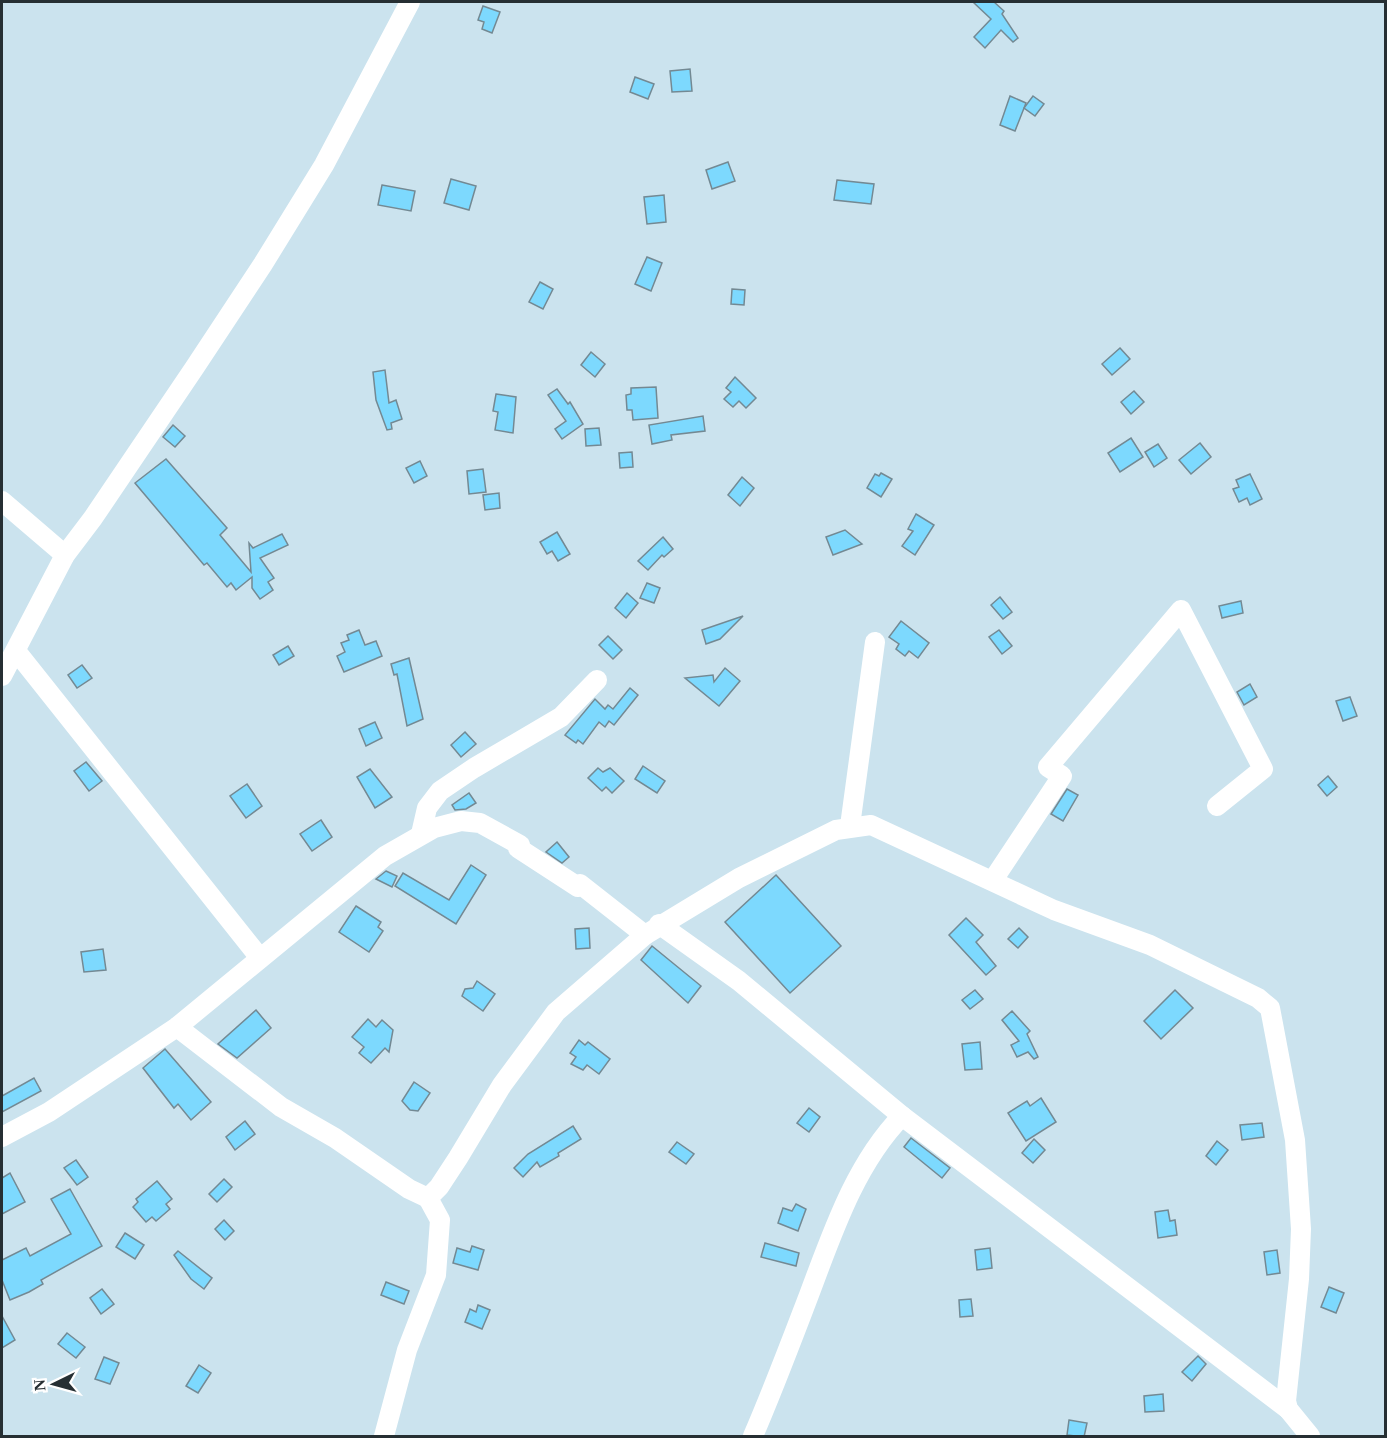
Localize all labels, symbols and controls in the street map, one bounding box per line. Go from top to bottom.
north arrow [24,1354,84,1414]
text: N [31,1378,49,1392]

